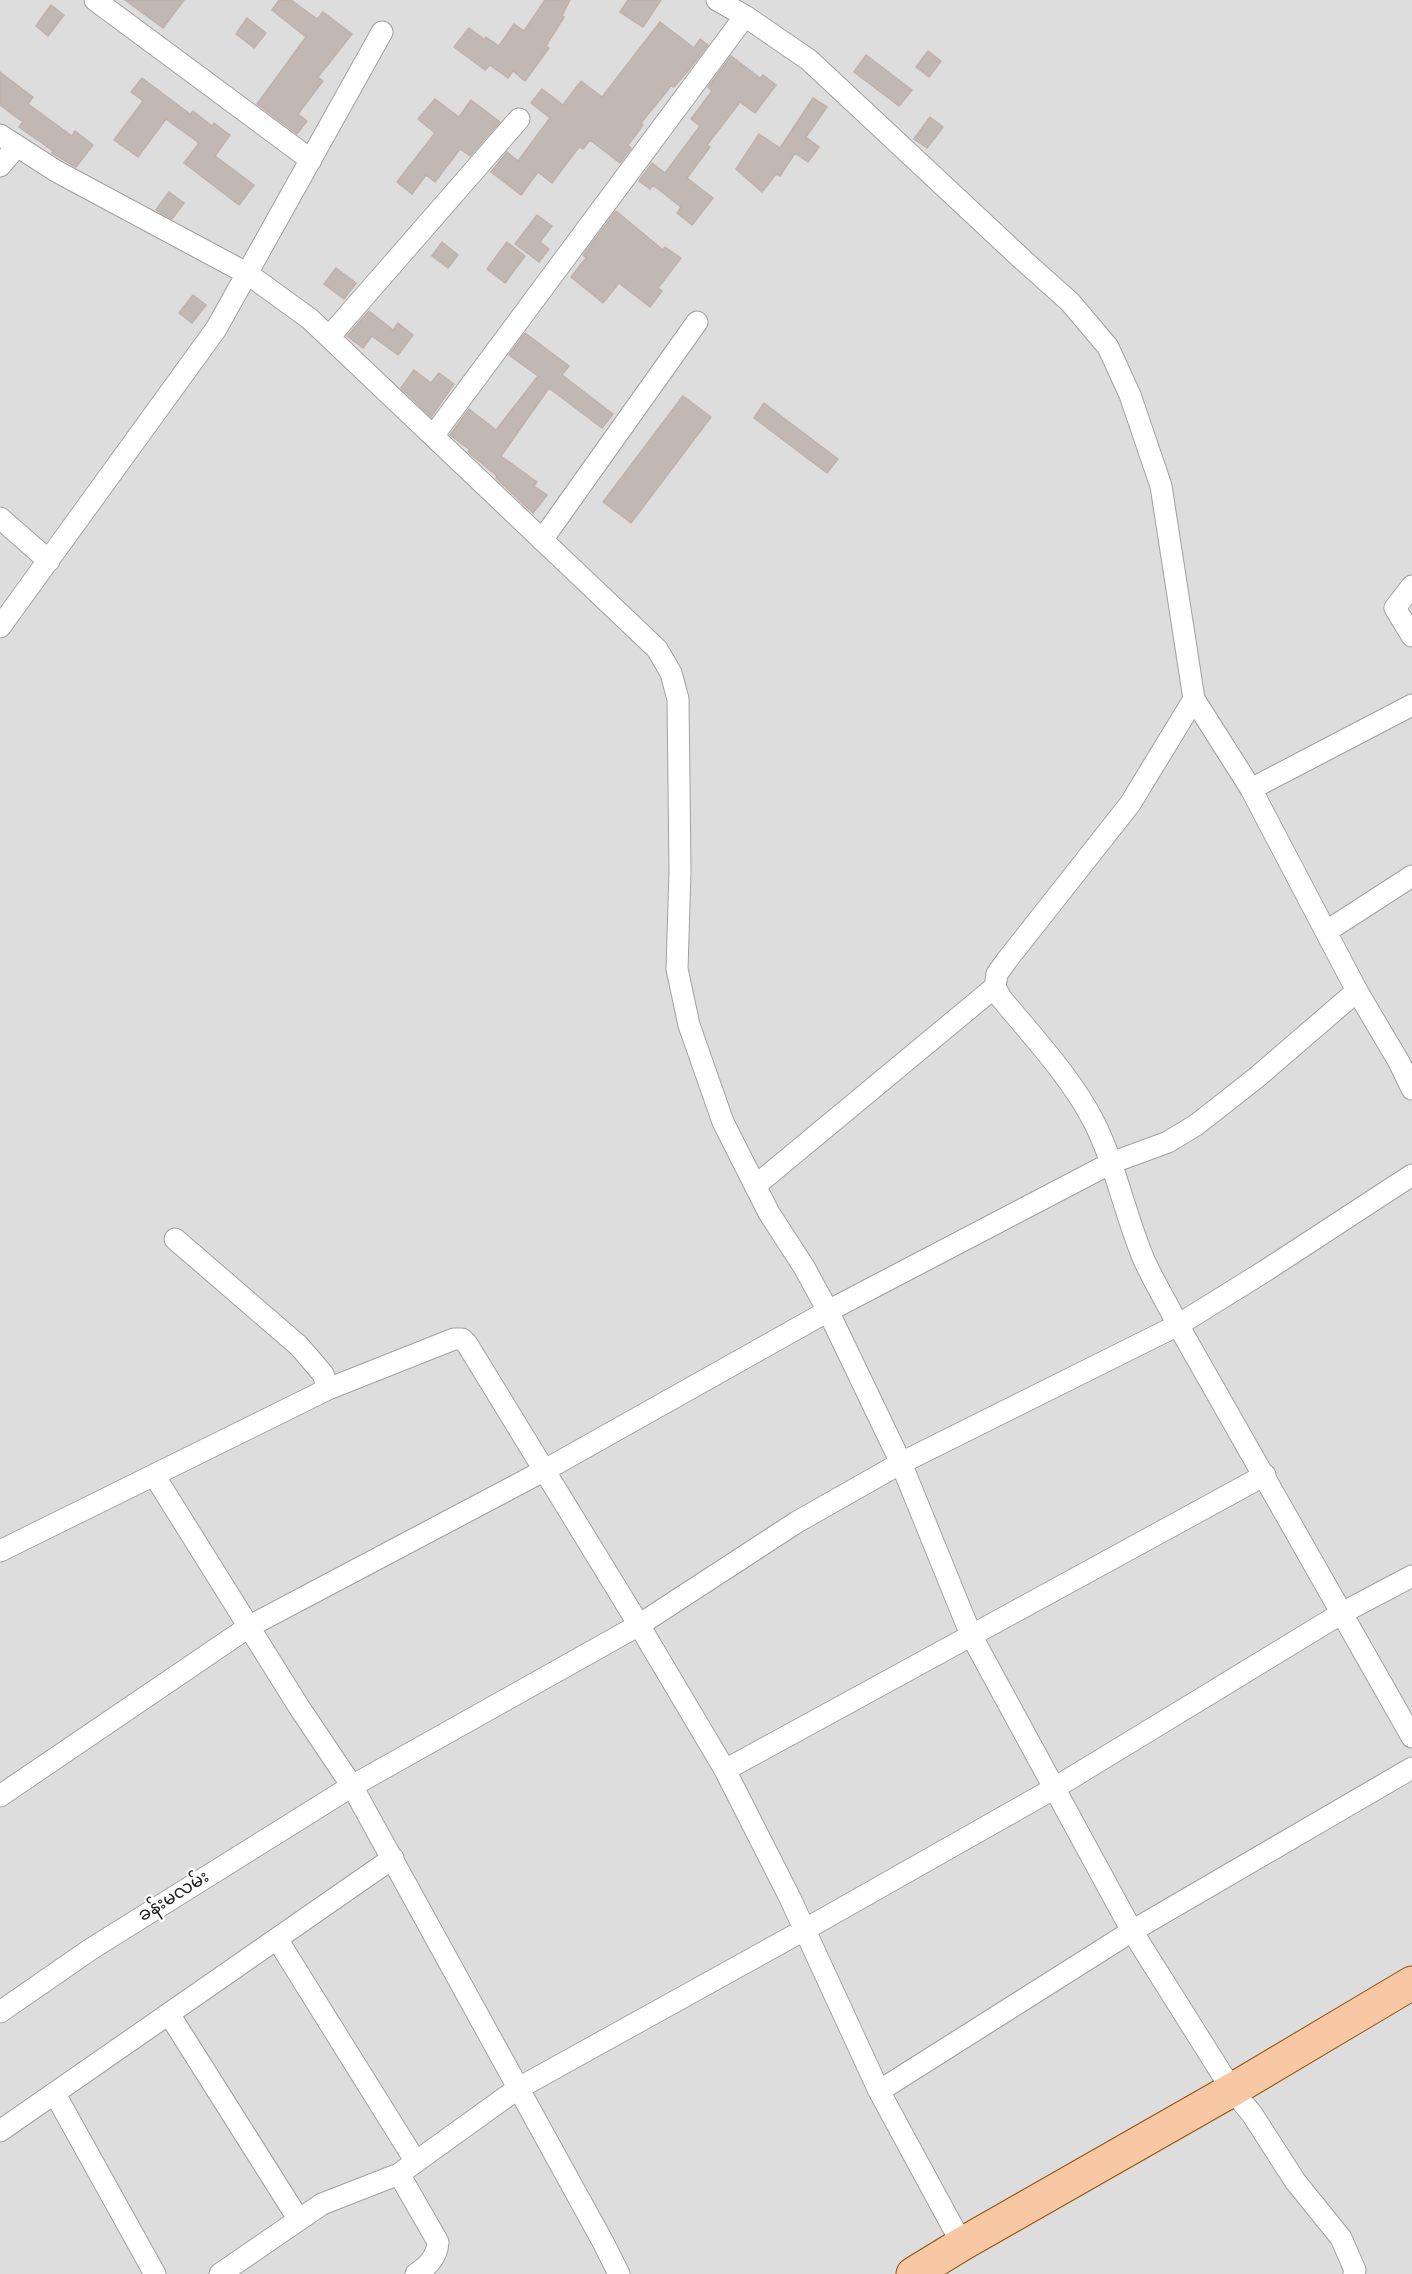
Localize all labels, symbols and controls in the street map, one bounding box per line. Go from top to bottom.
street label: ခန်းမလမ်း [135,1867,213,1927]

